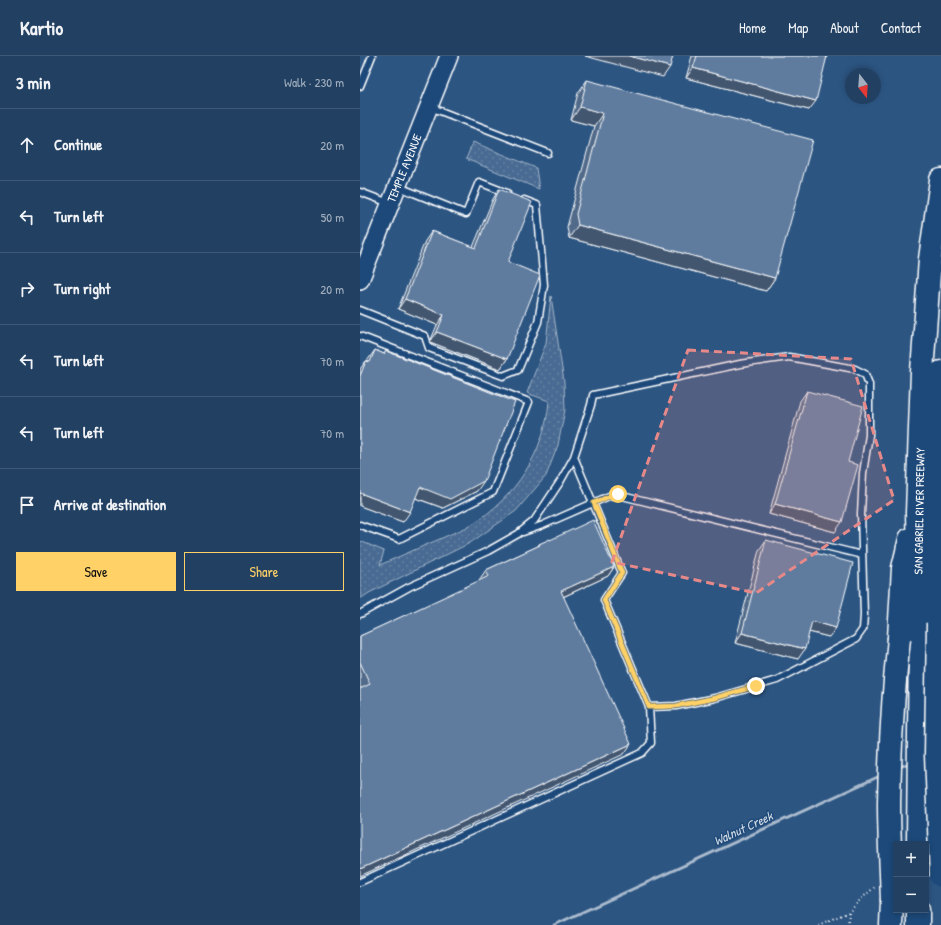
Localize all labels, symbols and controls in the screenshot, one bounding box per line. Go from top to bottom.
text: Kartio [20,15,63,41]
text: Home [739,18,766,37]
text: Map [788,18,808,37]
text: About [830,18,859,37]
text: Contact [881,18,921,37]
north arrow [845,68,881,104]
text: 3 min [16,71,51,94]
text: Walk · 230 m [284,73,344,91]
street label: TEMPLE AVENUE [383,131,426,205]
icon: ahead [16,134,38,156]
text: Continue [54,134,102,155]
text: 20 m [320,136,344,154]
icon: left [16,206,38,228]
text: Turn left [54,206,104,227]
text: 50 m [321,208,344,226]
icon: right [16,278,38,300]
text: Turn right [54,278,110,299]
text: 20 m [320,280,344,298]
icon: left [16,350,38,372]
text: Turn left [54,350,104,371]
text: 70 m [320,352,344,370]
icon: left [16,422,38,444]
text: Turn left [54,422,104,443]
text: 70 m [320,424,344,442]
street label: SAN GABRIEL RIVER FREEWAY [909,447,929,574]
route start [609,485,627,503]
icon: arrive [16,494,38,516]
text: Arrive at destination [54,494,166,515]
button: Save [16,552,176,591]
button: Share [184,552,344,591]
route end [747,677,765,695]
water label: Walnut Creek [711,806,777,849]
map controls [893,841,929,913]
button: + [893,841,929,877]
button: − [893,877,929,913]

